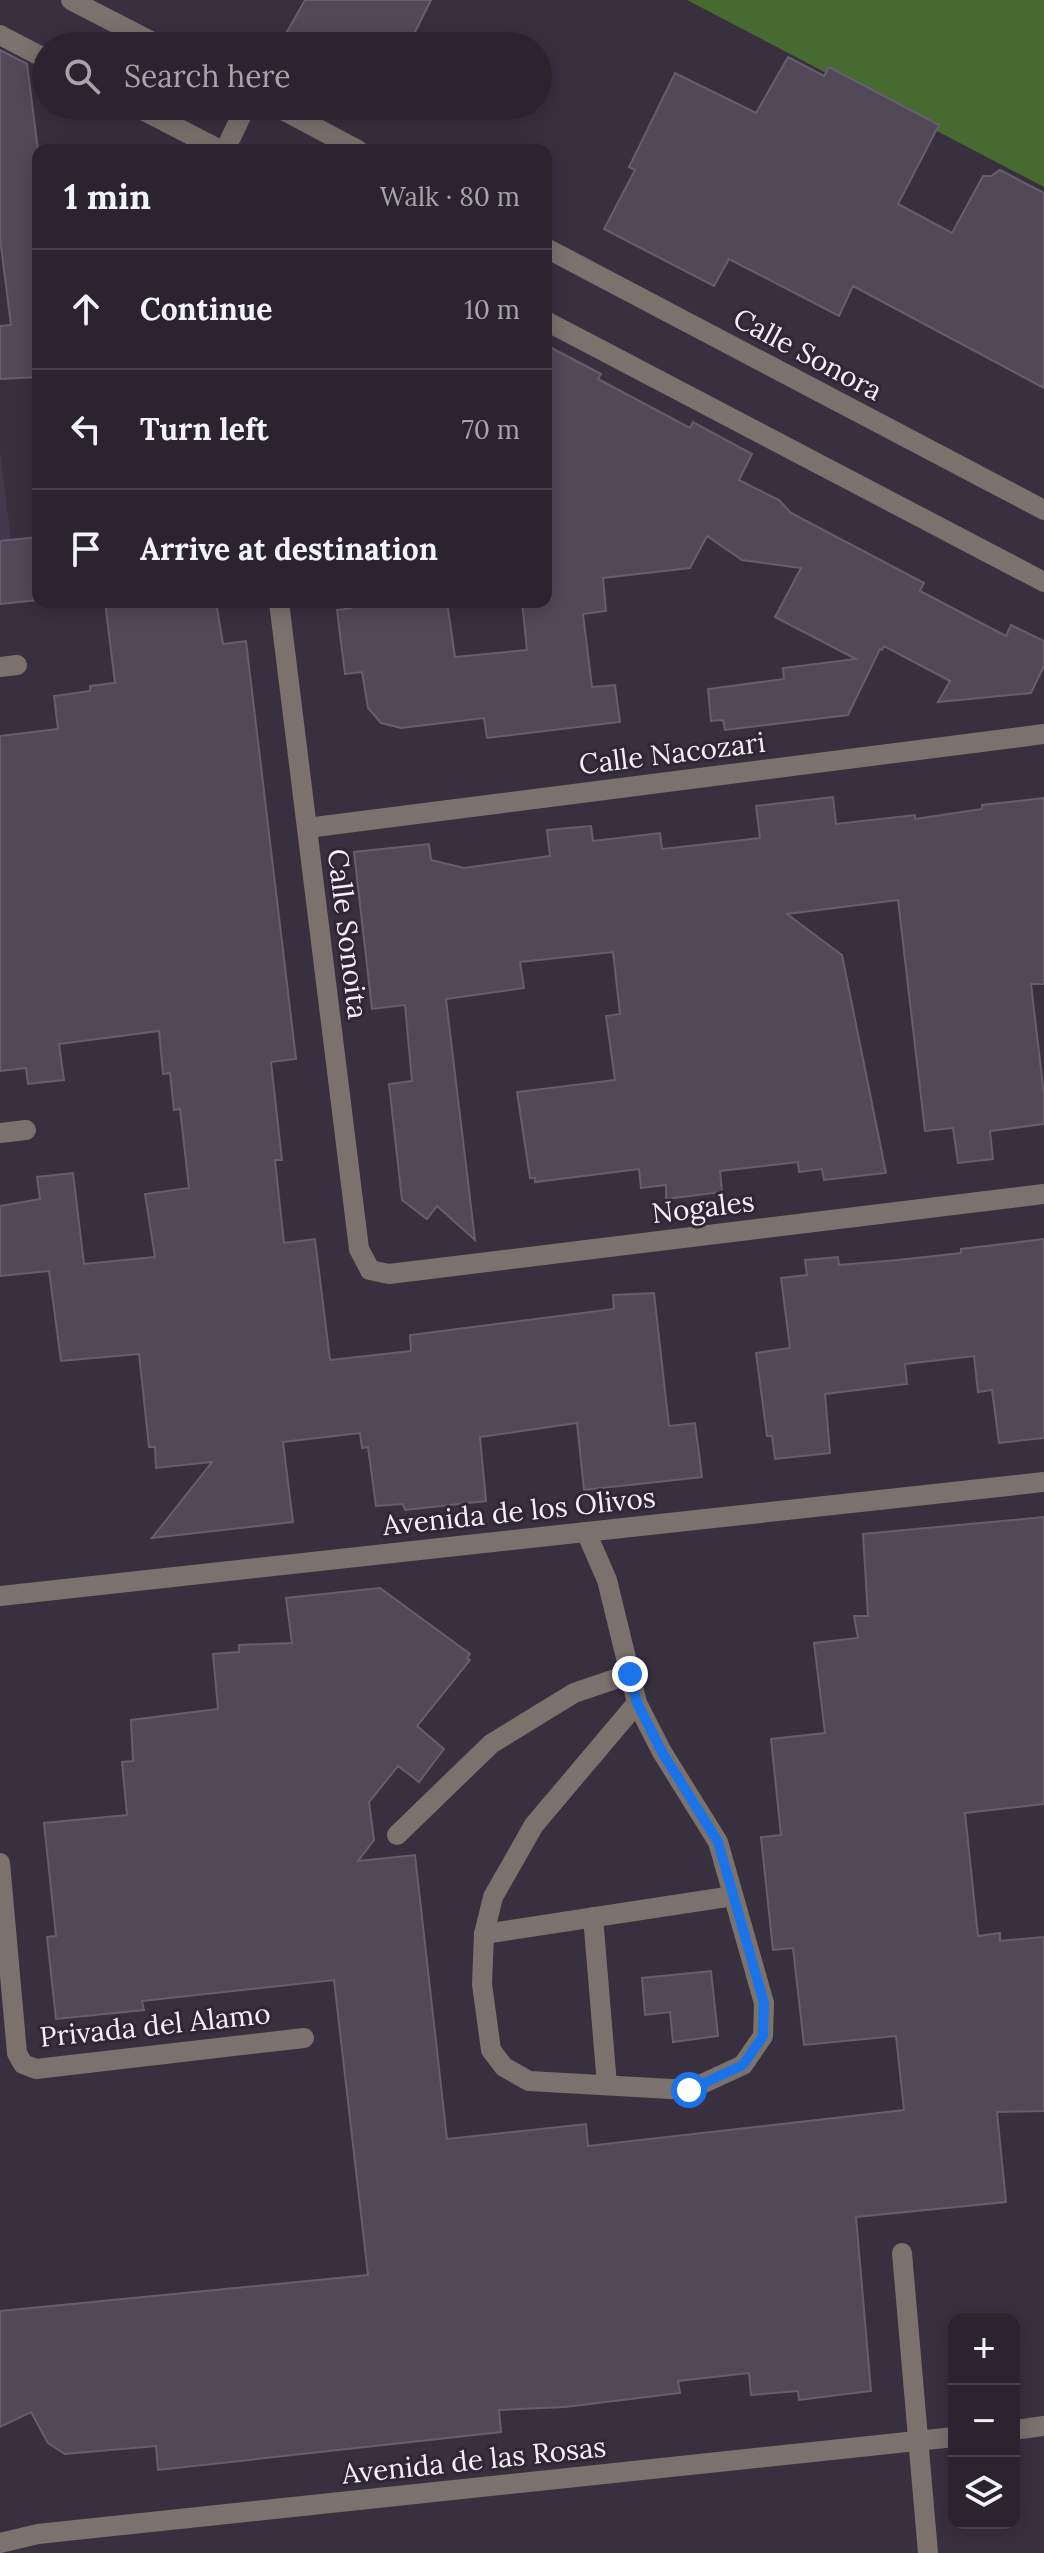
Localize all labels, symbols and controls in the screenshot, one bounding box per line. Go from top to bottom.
search box [32,32,552,120]
icon: search [60,54,104,98]
text: Search here [124,57,291,95]
text: 1 min [64,175,151,218]
text: Walk · 80 m [380,180,520,213]
icon: ahead [64,287,108,331]
text: Continue [140,290,272,328]
text: 10 m [464,293,520,326]
street label: Calle Sonora [727,300,889,408]
icon: left [64,407,108,451]
text: Turn left [140,410,268,448]
text: 70 m [462,413,520,446]
icon: arrive [64,527,108,571]
text: Arrive at destination [140,530,438,568]
street label: Calle Nacozari [577,724,767,782]
street label: Calle Sonoita [320,847,376,1021]
street label: Nogales [650,1183,756,1231]
street label: Avenida de los Olivos [380,1479,657,1543]
route end [612,1656,648,1692]
street label: Privada del Alamo [38,1995,272,2055]
route start [671,2072,707,2108]
map controls [948,2313,1020,2529]
button: + [948,2313,1020,2385]
button: − [948,2385,1020,2457]
street label: Avenida de las Rosas [339,2428,608,2492]
button: layers [948,2457,1020,2529]

